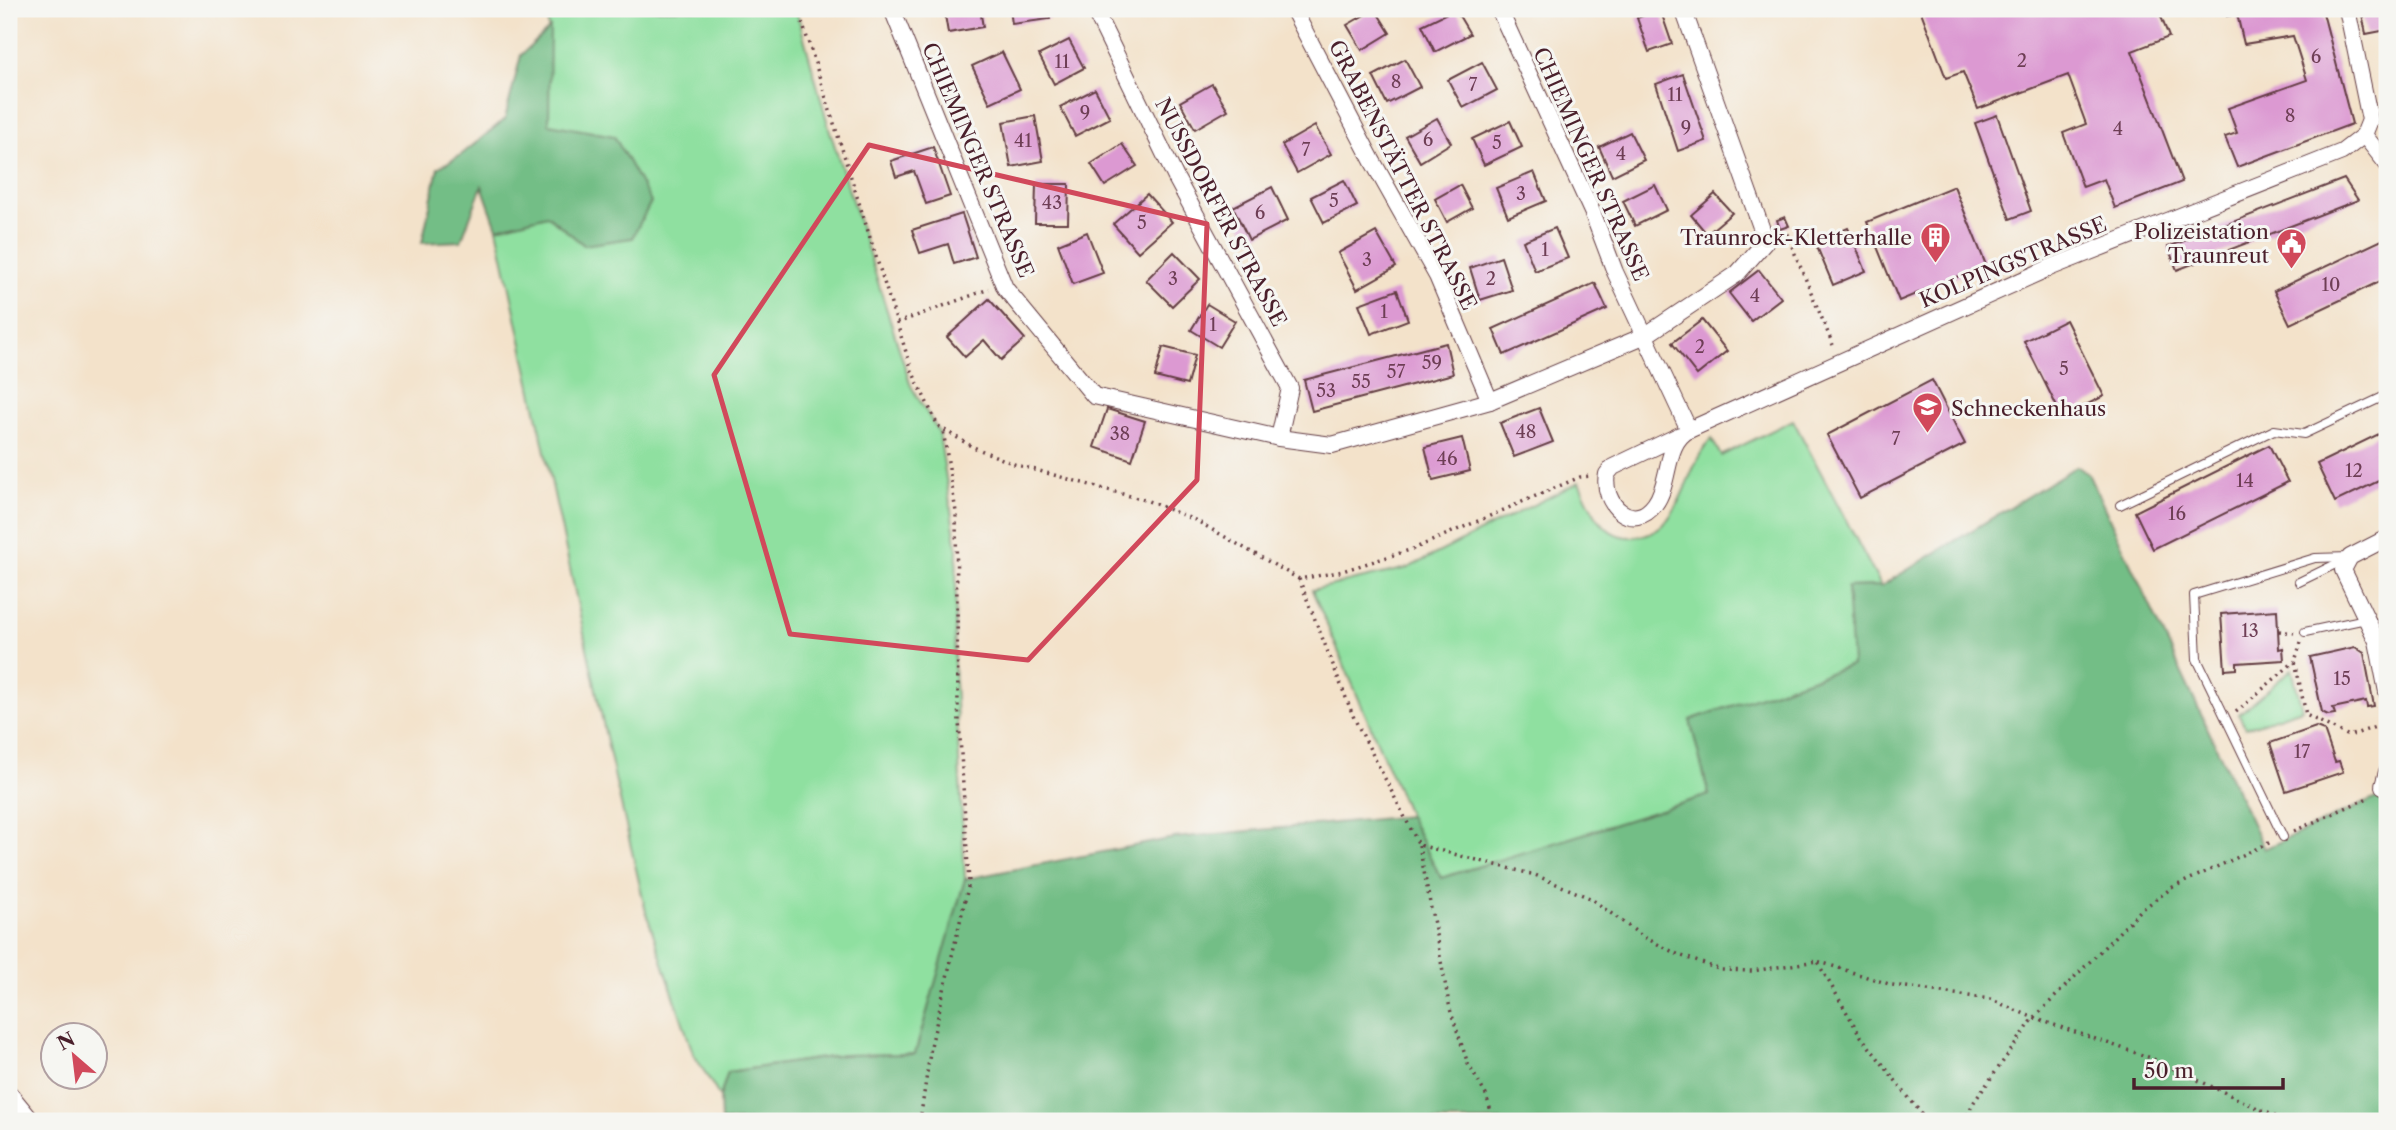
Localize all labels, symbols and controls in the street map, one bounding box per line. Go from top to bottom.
street label: GRABENSTÄTTER STRASSE [1324,36,1482,314]
street label: CHIEMINGER STRASSE [917,39,1039,281]
street label: CHIEMINGER STRASSE [1528,43,1654,285]
house number: 6 [2311,46,2321,68]
house number: 2 [2017,50,2027,72]
house number: 11 [1054,51,1070,73]
house number: 8 [1391,71,1401,93]
house number: 7 [1469,74,1478,96]
house number: 11 [1667,84,1683,106]
street label: NUSSDORFER STRASSE [1150,93,1292,331]
house number: 9 [1080,102,1090,124]
house number: 8 [2285,105,2295,127]
house number: 9 [1681,117,1691,139]
house number: 4 [2113,118,2123,140]
house number: 6 [1423,129,1433,151]
house number: 41 [1014,130,1032,152]
house number: 5 [1492,132,1502,154]
house number: 7 [1302,139,1311,161]
house number: 4 [1616,143,1626,165]
house number: 3 [1516,183,1526,205]
house number: 5 [1329,190,1339,212]
house number: 43 [1042,192,1062,214]
house number: 6 [1255,202,1265,224]
street label: KOLPINGSTRASSE [1916,211,2110,313]
house number: 5 [1137,212,1147,234]
place label: Polizeistation Traunreut [2134,219,2270,268]
building icon: Traunrock-Kletterhalle [1918,220,1952,264]
place label: Traunrock-Kletterhalle [1680,225,1912,250]
public building icon: Polizeistation Traunreut [2275,226,2309,270]
house number: 1 [1541,239,1549,261]
house number: 3 [1362,249,1372,271]
house number: 3 [1168,268,1178,290]
house number: 2 [1486,268,1496,290]
house number: 10 [2322,274,2340,296]
house number: 4 [1750,285,1760,307]
house number: 1 [1380,301,1388,323]
house number: 1 [1209,314,1217,336]
house number: 2 [1695,336,1705,358]
house number: 59 [1422,352,1442,374]
house number: 5 [2059,358,2069,380]
house number: 57 [1387,361,1405,383]
house number: 55 [1351,371,1371,393]
house number: 53 [1316,380,1336,402]
school or university icon: Schneckenhaus [1911,391,1945,435]
place label: Schneckenhaus [1951,396,2106,421]
house number: 48 [1515,421,1537,443]
house number: 38 [1110,423,1130,445]
house number: 7 [1892,428,1901,450]
house number: 46 [1437,448,1457,470]
house number: 12 [2345,460,2363,482]
house number: 14 [2236,470,2254,492]
house number: 16 [2168,503,2186,525]
house number: 13 [2241,620,2259,642]
house number: 15 [2333,668,2351,690]
house number: 17 [2294,741,2310,763]
north arrow [38,1021,108,1092]
text: N [54,1027,79,1055]
scale bar [2134,1046,2282,1090]
text: 50 m [2144,1058,2194,1083]

